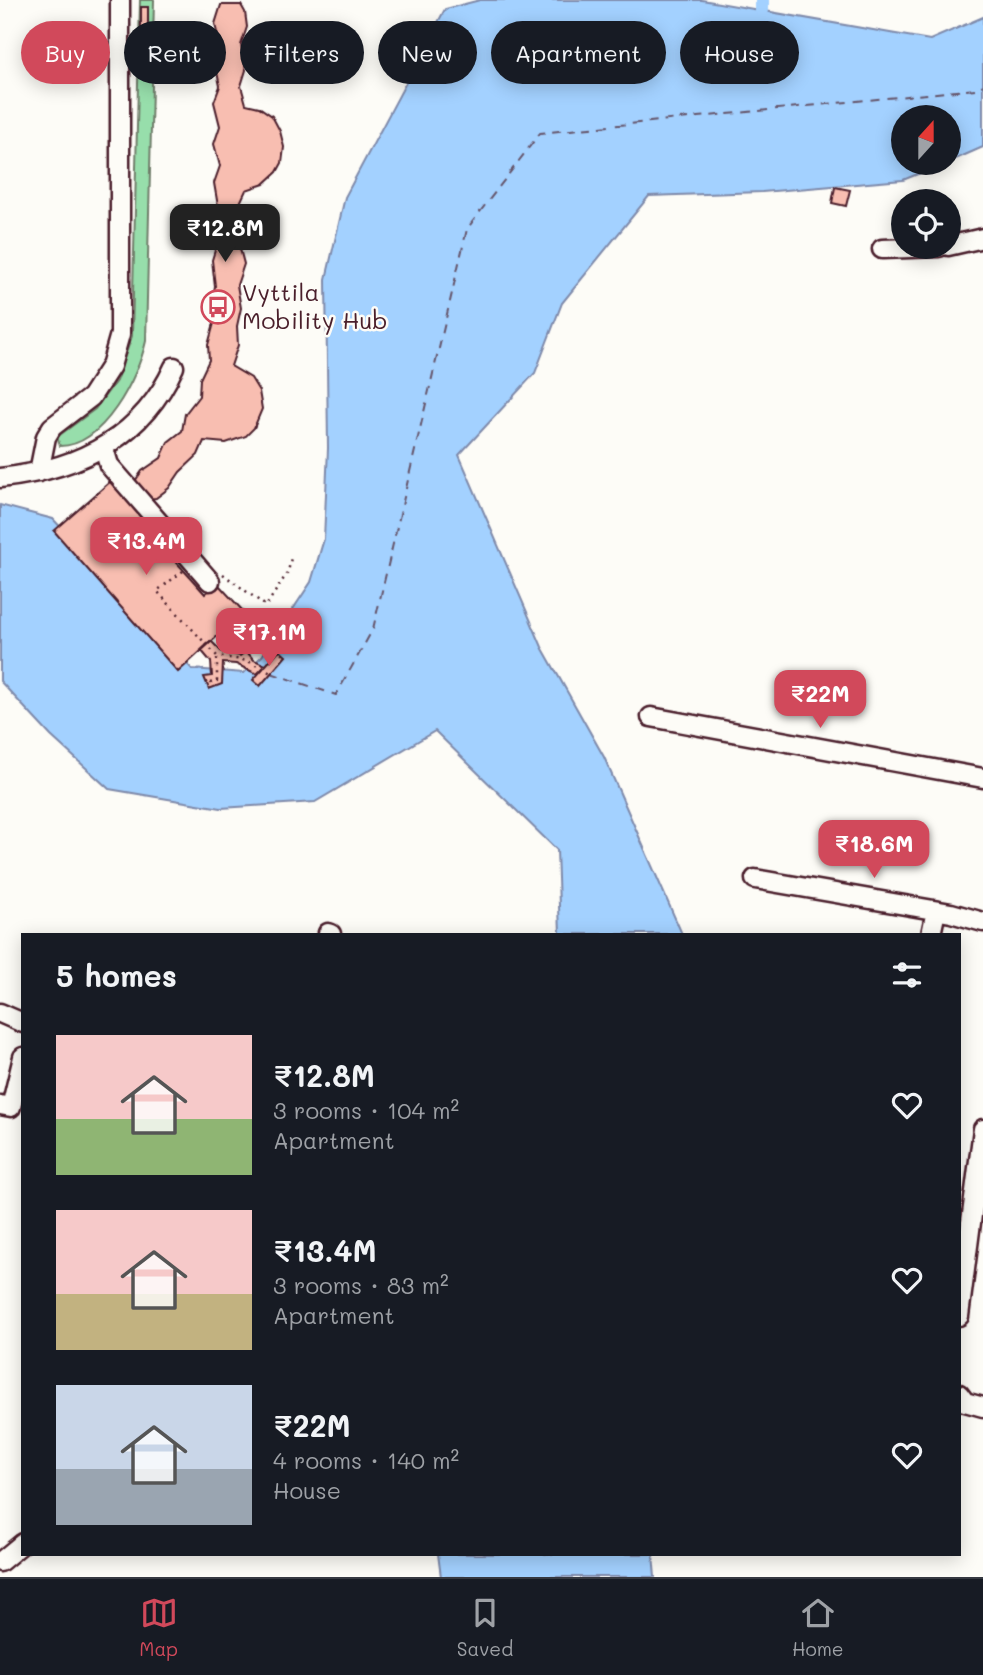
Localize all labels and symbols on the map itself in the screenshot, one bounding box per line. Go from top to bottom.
north arrow [891,105,961,175]
pin: ₹12.8M [168,204,282,264]
place label: Vyttila Mobility Hub [242,276,388,335]
bus stop icon: Vyttila Mobility Hub [199,288,237,326]
pin: ₹13.4M [89,518,203,577]
pin: ₹17.1M [212,608,326,668]
pin: ₹22M [779,670,861,730]
pin: ₹18.6M [817,820,931,880]

